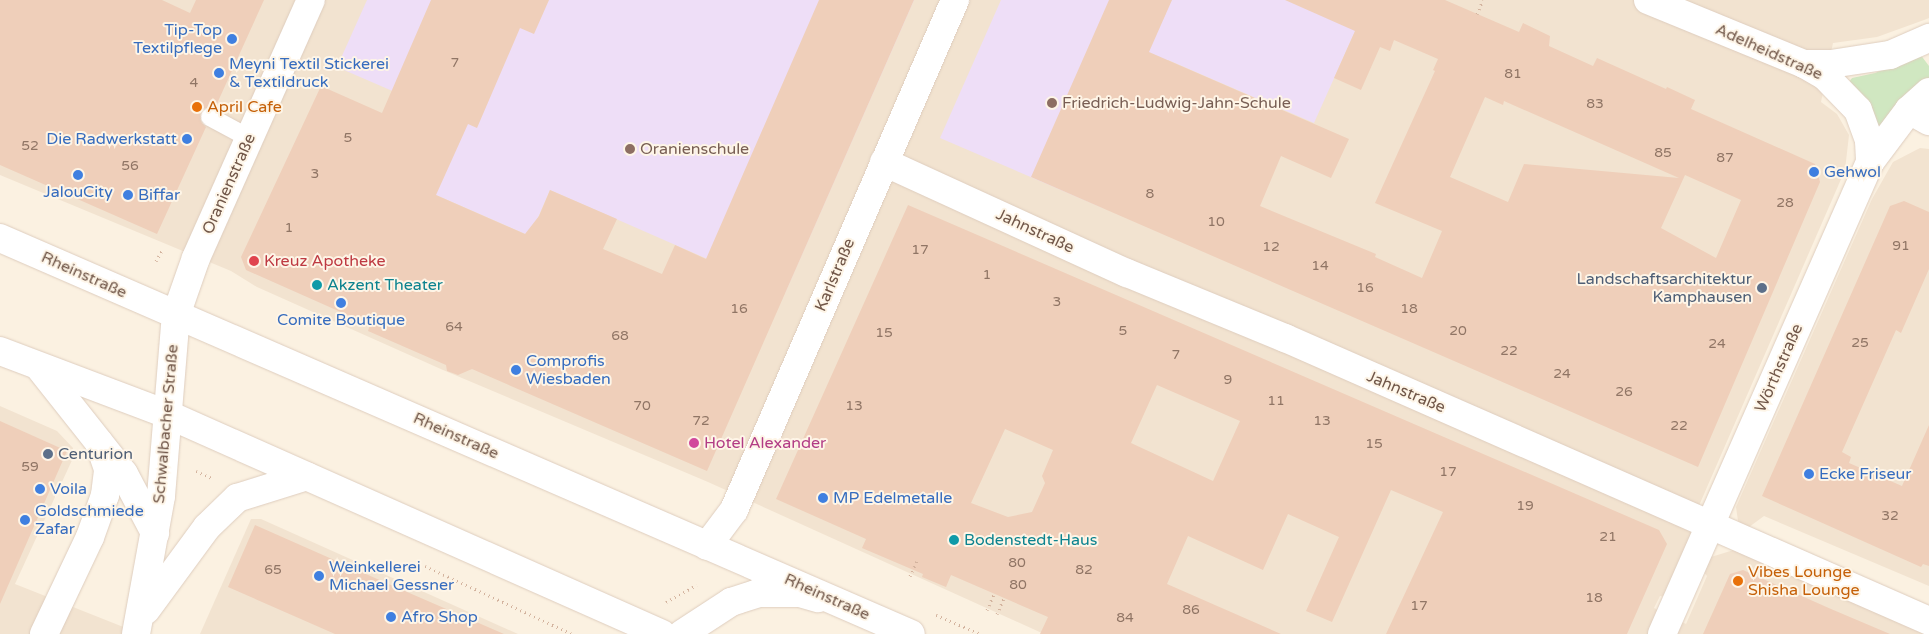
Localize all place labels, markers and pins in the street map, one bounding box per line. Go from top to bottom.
place label: Tip-Top Textilpflege [133,20,222,58]
marker: Tip-Top Textilpflege [226,33,238,45]
place label: Meyni Textil Stickerei & Textildruck [229,54,389,92]
marker: Meyni Textil Stickerei & Textildruck [213,67,225,79]
place label: Friedrich-Ludwig-Jahn-Schule [1062,93,1291,113]
place label: April Cafe [207,97,282,117]
marker: Friedrich-Ludwig-Jahn-Schule [1046,97,1058,109]
marker: April Cafe [191,101,203,113]
place label: Die Radwerkstatt [46,129,177,149]
marker: Die Radwerkstatt [181,133,193,145]
place label: Oranienschule [640,139,749,159]
marker: Oranienschule [624,143,636,155]
place label: Gehwol [1824,162,1881,182]
marker: Gehwol [1808,166,1820,178]
marker: JalouCity [72,169,84,181]
place label: JalouCity [43,182,113,202]
place label: Biffar [138,185,180,205]
marker: Biffar [122,189,134,201]
place label: Kreuz Apotheke [264,251,386,271]
marker: Kreuz Apotheke [248,255,260,267]
place label: Landschaftsarchitektur Kamphausen [1577,269,1752,307]
place label: Akzent Theater [327,275,443,295]
marker: Akzent Theater [311,279,323,291]
marker: Landschaftsarchitektur Kamphausen [1756,282,1768,294]
marker: Comite Boutique [335,297,347,309]
place label: Comite Boutique [277,310,405,330]
place label: Comprofis Wiesbaden [526,351,611,389]
marker: Comprofis Wiesbaden [510,364,522,376]
place label: Hotel Alexander [704,433,826,453]
marker: Hotel Alexander [688,437,700,449]
place label: Centurion [58,444,133,464]
marker: Centurion [42,448,54,460]
place label: Ecke Friseur [1819,464,1911,484]
marker: Ecke Friseur [1803,468,1815,480]
place label: Voila [50,479,87,499]
marker: Voila [34,483,46,495]
place label: MP Edelmetalle [833,488,952,508]
marker: MP Edelmetalle [817,492,829,504]
place label: Goldschmiede Zafar [35,501,144,539]
marker: Goldschmiede Zafar [19,514,31,526]
place label: Bodenstedt-Haus [964,530,1097,550]
marker: Bodenstedt-Haus [948,534,960,546]
place label: Weinkellerei Michael Gessner [329,557,454,595]
place label: Vibes Lounge Shisha Lounge [1748,562,1860,600]
marker: Weinkellerei Michael Gessner [313,570,325,582]
marker: Vibes Lounge Shisha Lounge [1732,575,1744,587]
place label: Afro Shop [401,607,478,627]
marker: Afro Shop [385,611,397,623]

